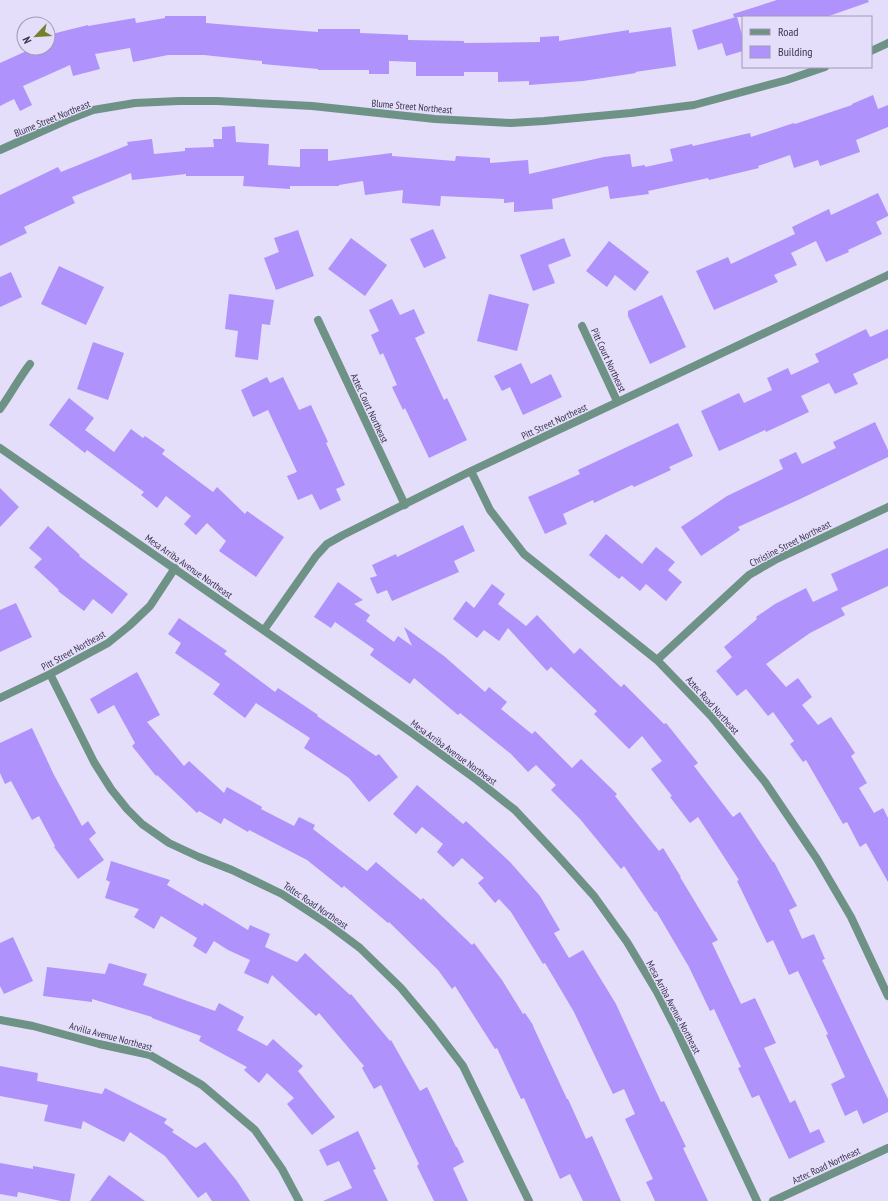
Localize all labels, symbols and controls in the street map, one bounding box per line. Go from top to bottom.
north arrow [16,16,56,56]
legend [742,16,872,68]
text: Road [778,24,798,39]
text: N [19,35,35,46]
text: Building [778,44,813,59]
street label: Blume Street Northeast [371,96,453,117]
street label: Blume Street Northeast [12,97,92,140]
street label: Pitt Court Northeast [588,326,629,395]
street label: Aztec Court Northeast [348,371,391,445]
street label: Pitt Street Northeast [519,400,589,442]
street label: Christine Street Northeast [747,517,833,570]
street label: Mesa Arriba Avenue Northeast [142,531,235,602]
street label: Pitt Street Northeast [39,627,108,673]
street label: Aztec Road Northeast [683,674,742,737]
street label: Mesa Arriba Avenue Northeast [408,717,500,788]
street label: Toltec Road Northeast [281,879,351,932]
street label: Mesa Arriba Avenue Northeast [643,958,704,1056]
street label: Arvilla Avenue Northeast [68,1019,154,1054]
street label: Aztec Road Northeast [790,1144,863,1187]

